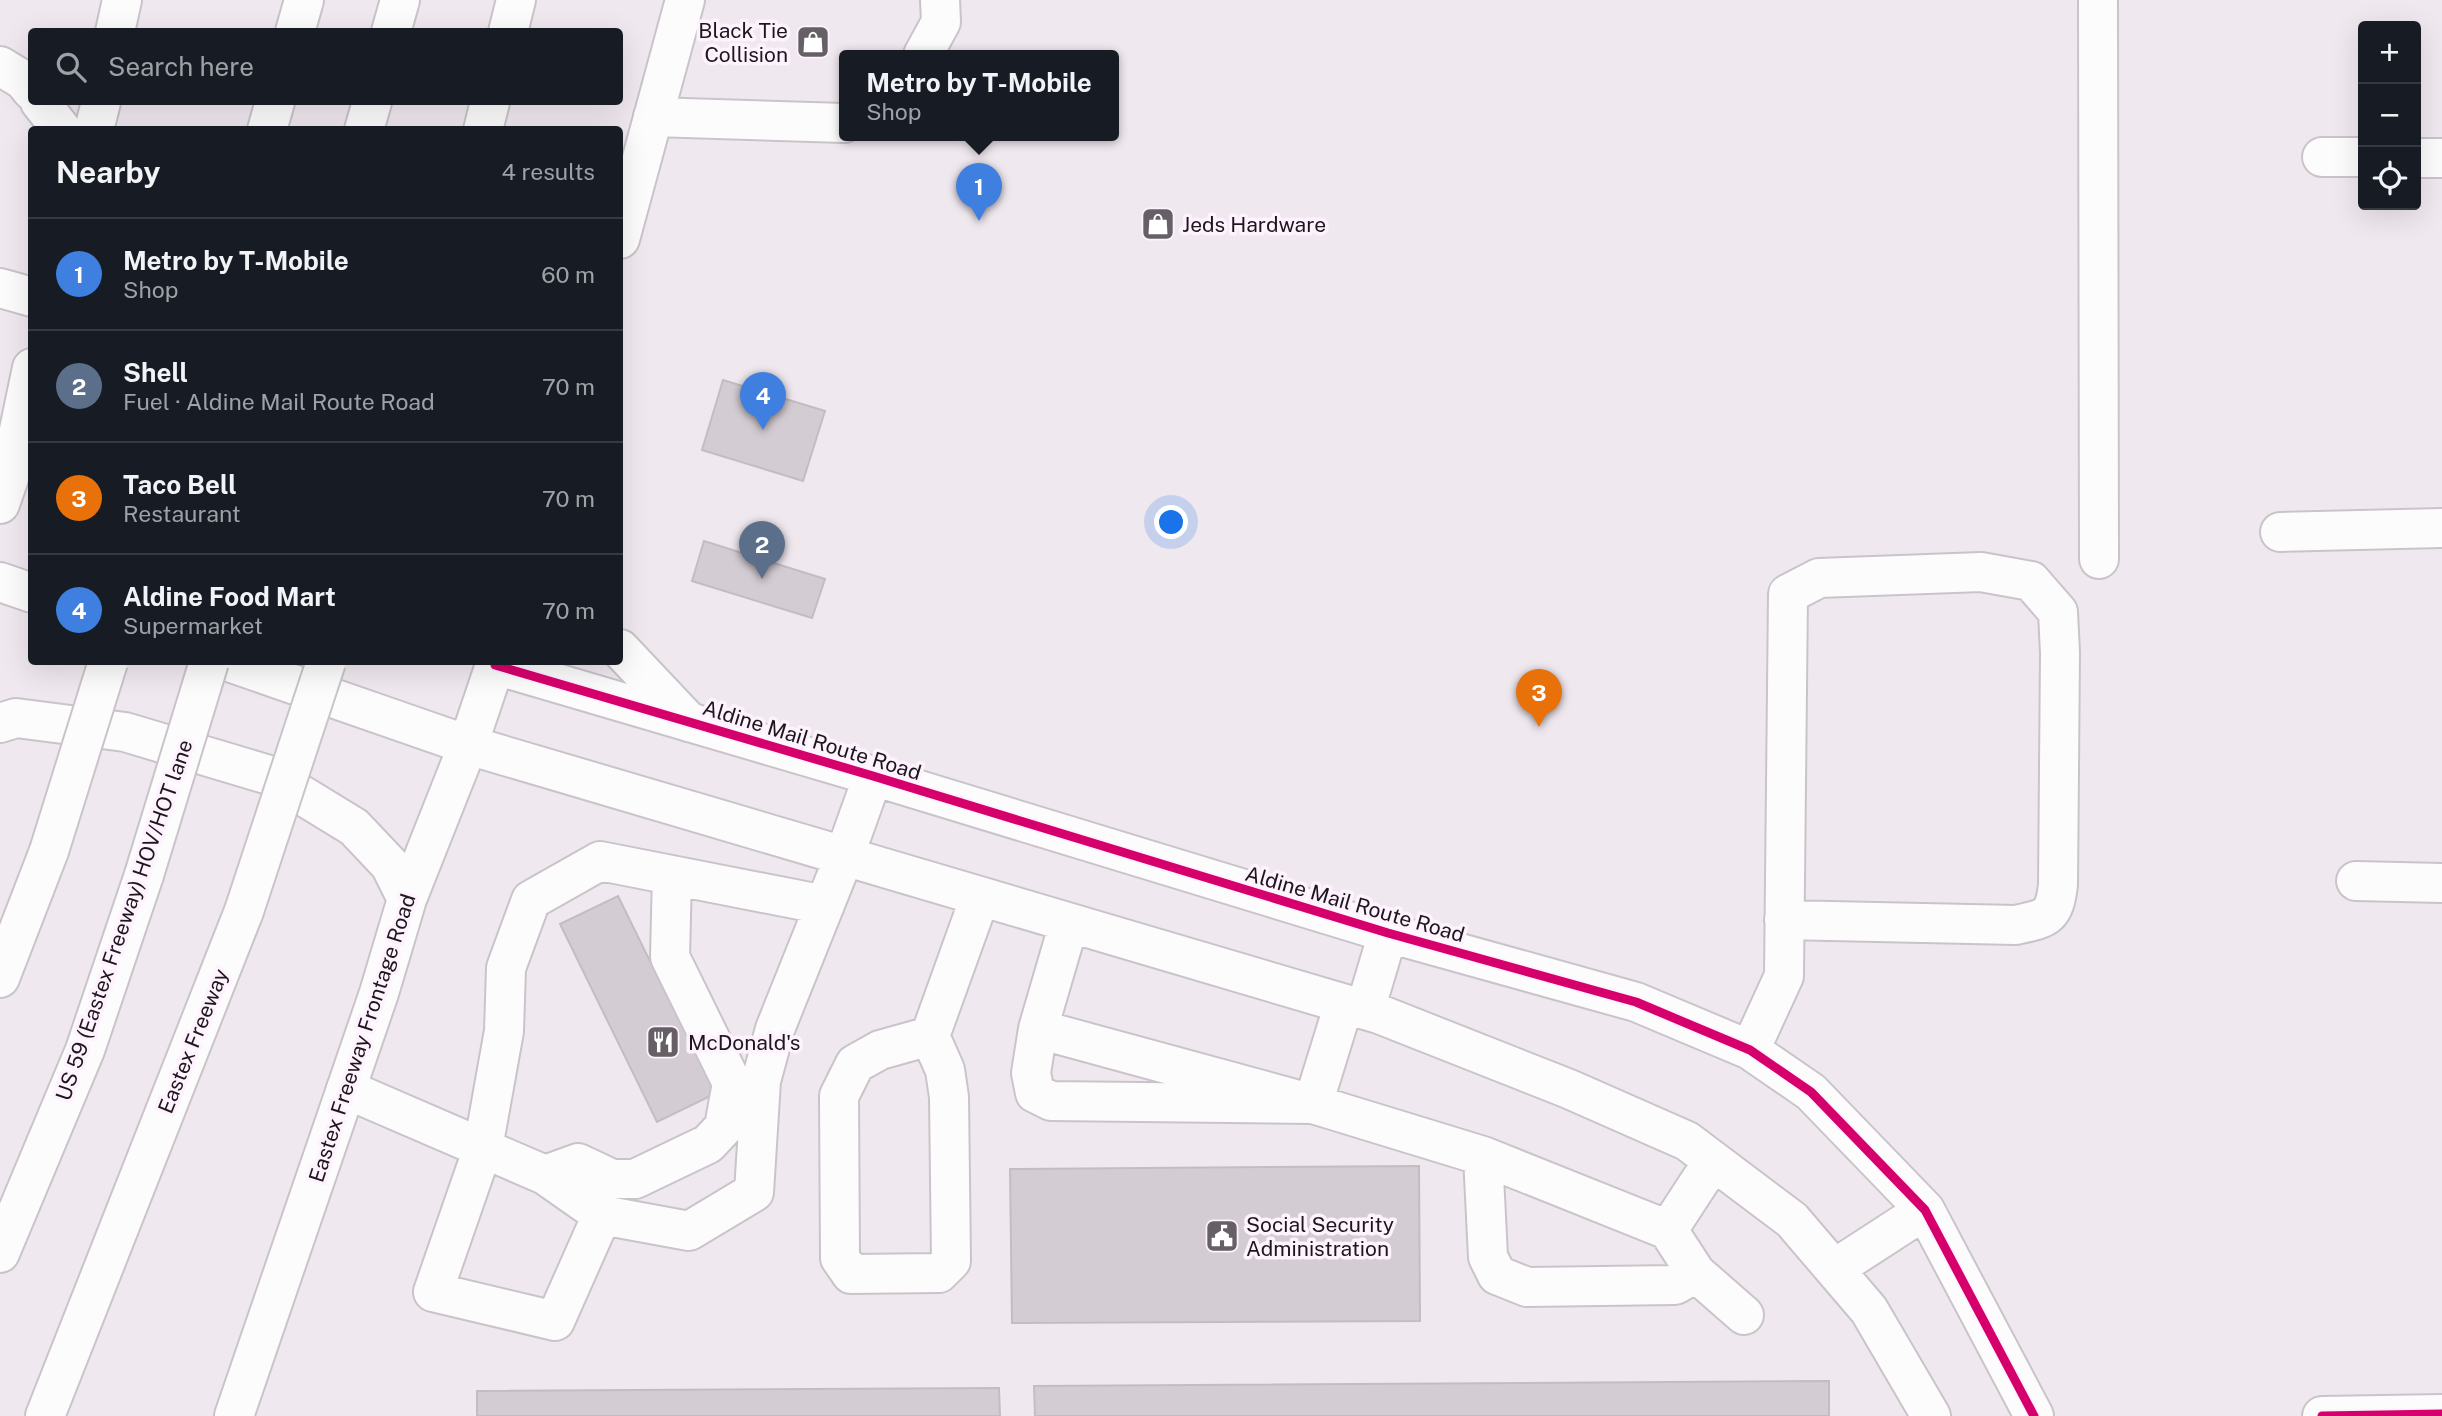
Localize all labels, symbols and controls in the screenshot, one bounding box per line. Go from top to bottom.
place label: Black Tie Collision [698,18,788,67]
map controls [2358,21,2421,210]
button: + [2358,21,2421,84]
shop icon: Black Tie Collision [794,23,832,61]
search box [28,28,623,105]
icon: search [52,48,90,86]
popup [839,50,1119,141]
text: Search here [108,51,254,82]
text: Metro by T-Mobile [866,67,1092,98]
button: − [2358,84,2421,147]
text: Shop [866,98,922,125]
button: locate [2358,147,2421,210]
text: Nearby [56,154,160,190]
text: 4 results [501,158,595,185]
pin: 1 [956,163,1002,221]
shop icon: Jeds Hardware [1139,205,1177,243]
place label: Jeds Hardware [1182,212,1326,237]
text: Metro by T-Mobile [123,245,349,276]
text: 1 [74,261,84,288]
text: 60 m [541,261,595,288]
text: Shop [123,276,178,303]
text: Shell [123,357,188,388]
pin: 4 [740,372,786,430]
text: 2 [72,373,86,400]
text: 70 m [542,373,595,400]
text: Fuel · Aldine Mail Route Road [123,388,435,415]
text: Taco Bell [123,469,237,500]
text: 3 [71,485,87,512]
text: 70 m [542,485,595,512]
text: Restaurant [123,500,241,527]
your location [1154,505,1188,539]
pin: 2 [739,521,785,579]
text: Aldine Food Mart [123,581,336,612]
text: 4 [71,597,87,624]
text: 70 m [542,597,595,624]
text: Supermarket [123,612,263,639]
pin: 3 [1516,669,1562,727]
street label: Aldine Mail Route Road [700,695,924,785]
street label: US 59 (Eastex Freeway) HOV/HOT lane [50,736,198,1104]
street label: Aldine Mail Route Road [1242,861,1468,947]
street label: Eastex Freeway Frontage Road [303,891,421,1185]
street label: Eastex Freeway [153,965,233,1117]
restaurant icon: McDonald's [644,1023,682,1061]
place label: McDonald's [688,1030,800,1055]
place label: Social Security Administration [1246,1212,1394,1261]
public building icon: Social Security Administration [1203,1217,1241,1255]

